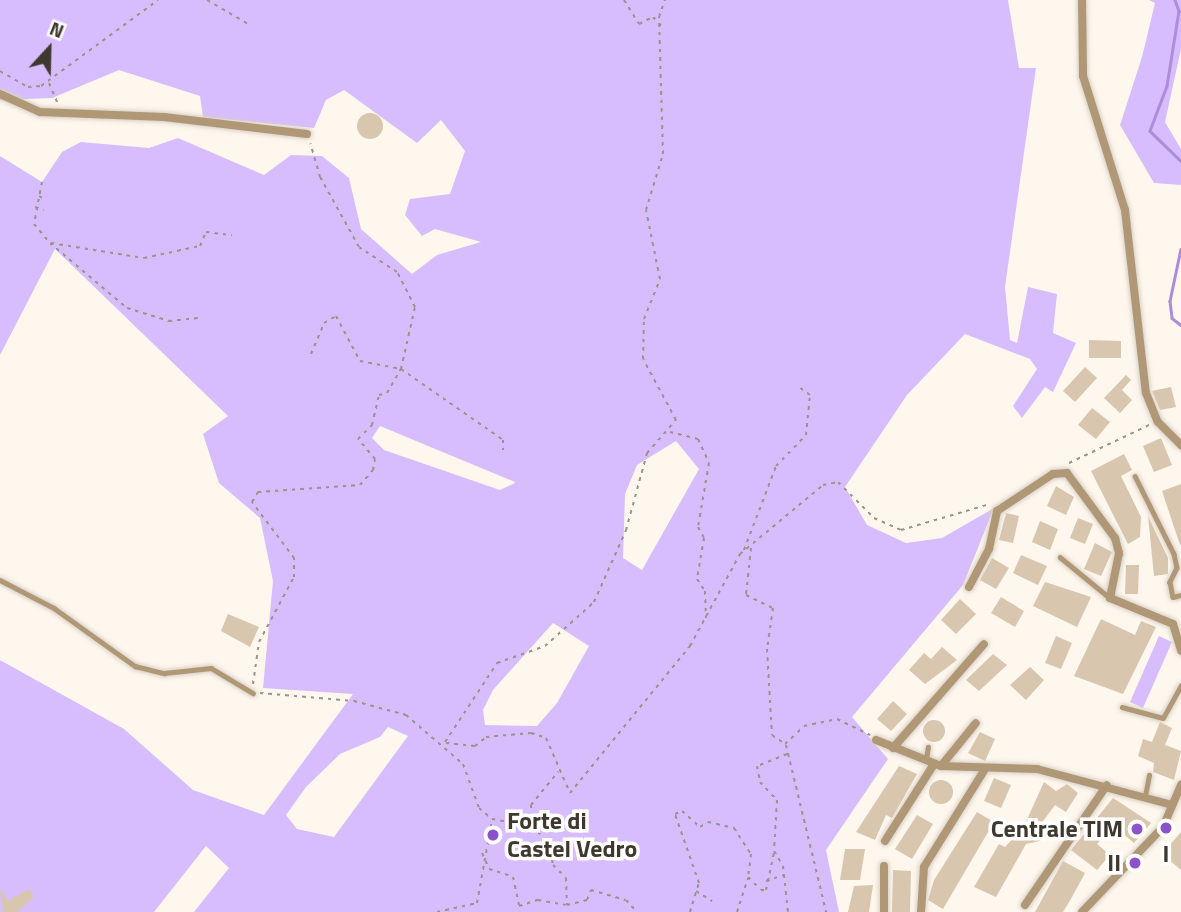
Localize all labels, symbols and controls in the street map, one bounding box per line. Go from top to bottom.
text: N [46,13,69,45]
north arrow [14,14,84,84]
place label: Forte di Castel Vedro [507,807,637,863]
place label: Centrale TIM [991,815,1123,843]
marker: I [1158,820,1174,836]
marker: Centrale TIM [1129,821,1145,837]
marker: Forte di Castel Vedro [485,827,501,843]
place label: I [1163,840,1169,868]
place label: II [1107,849,1121,877]
marker: II [1127,855,1143,871]

